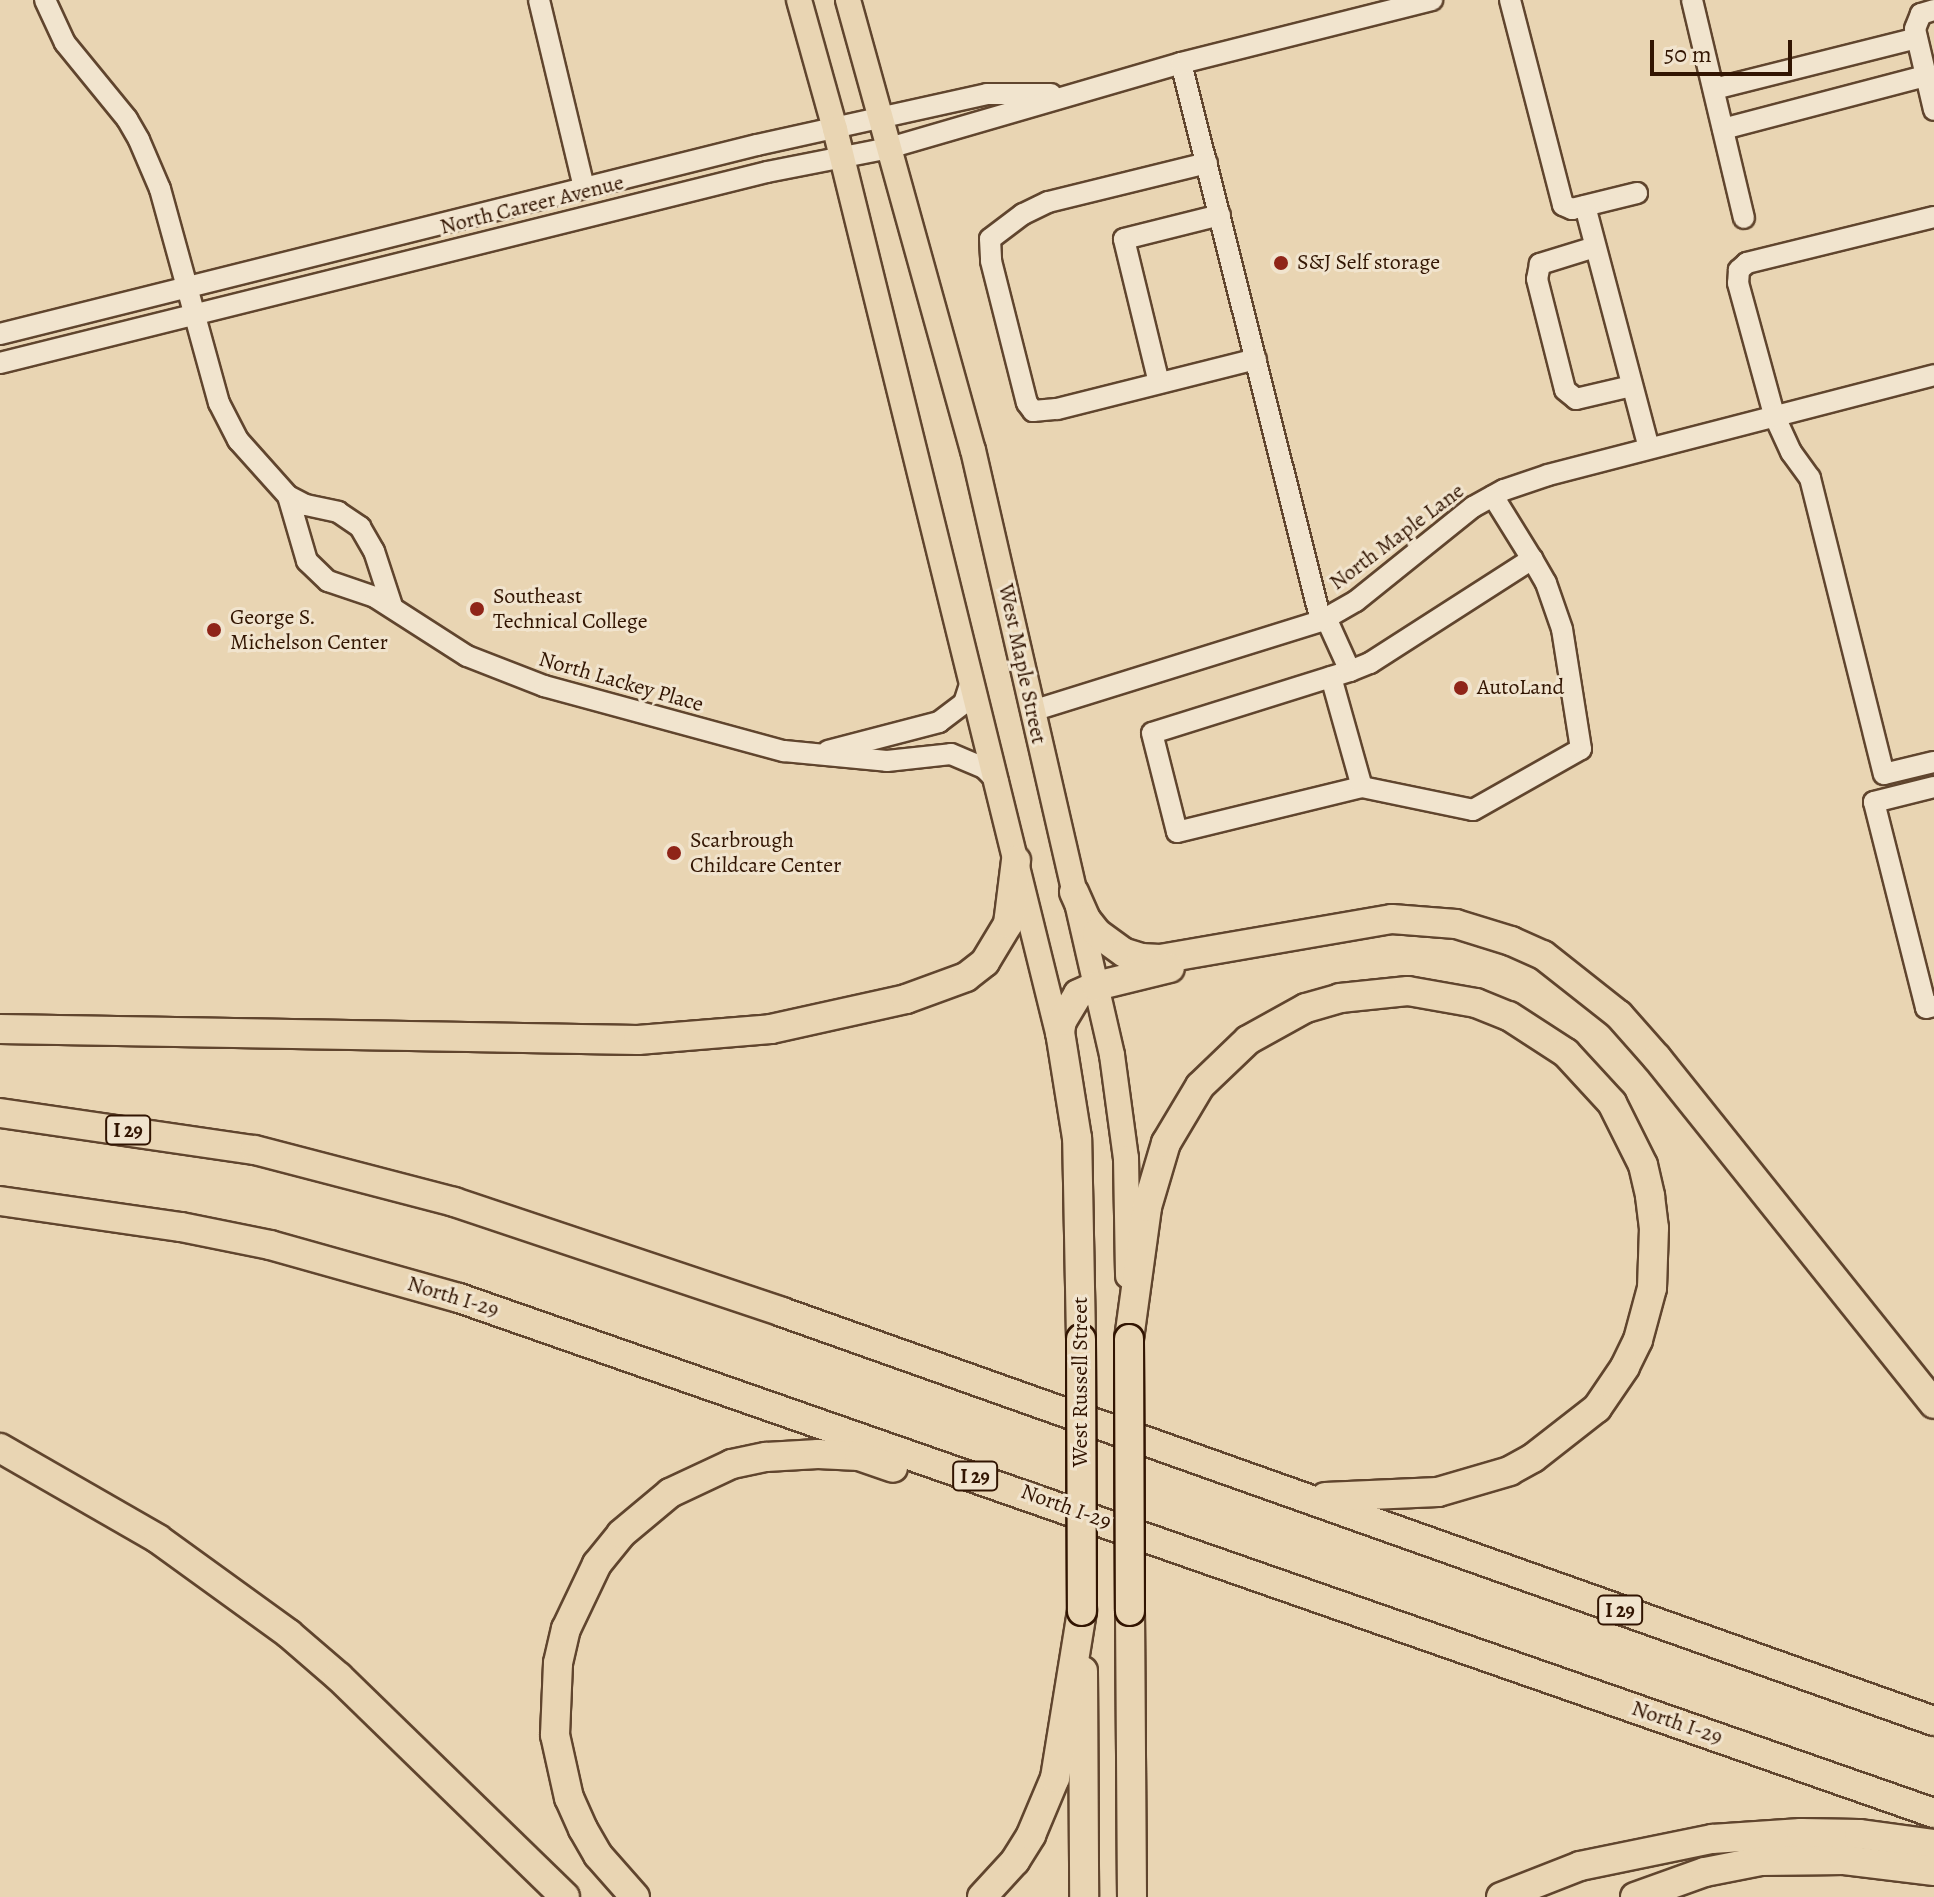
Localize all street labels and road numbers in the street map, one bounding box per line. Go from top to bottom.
street label: North Career Avenue [437,169,627,241]
street label: North Maple Lane [1325,478,1469,596]
street label: West Maple Street [992,581,1052,747]
street label: North Lackey Place [536,646,706,718]
road number: I 29 [104,1114,152,1146]
street label: North I-29 [404,1271,502,1323]
street label: West Russell Street [1068,1297,1094,1467]
road number: I 29 [951,1460,999,1492]
street label: North I-29 [1017,1478,1115,1536]
road number: I 29 [1596,1594,1644,1626]
street label: North I-29 [1628,1695,1726,1751]

